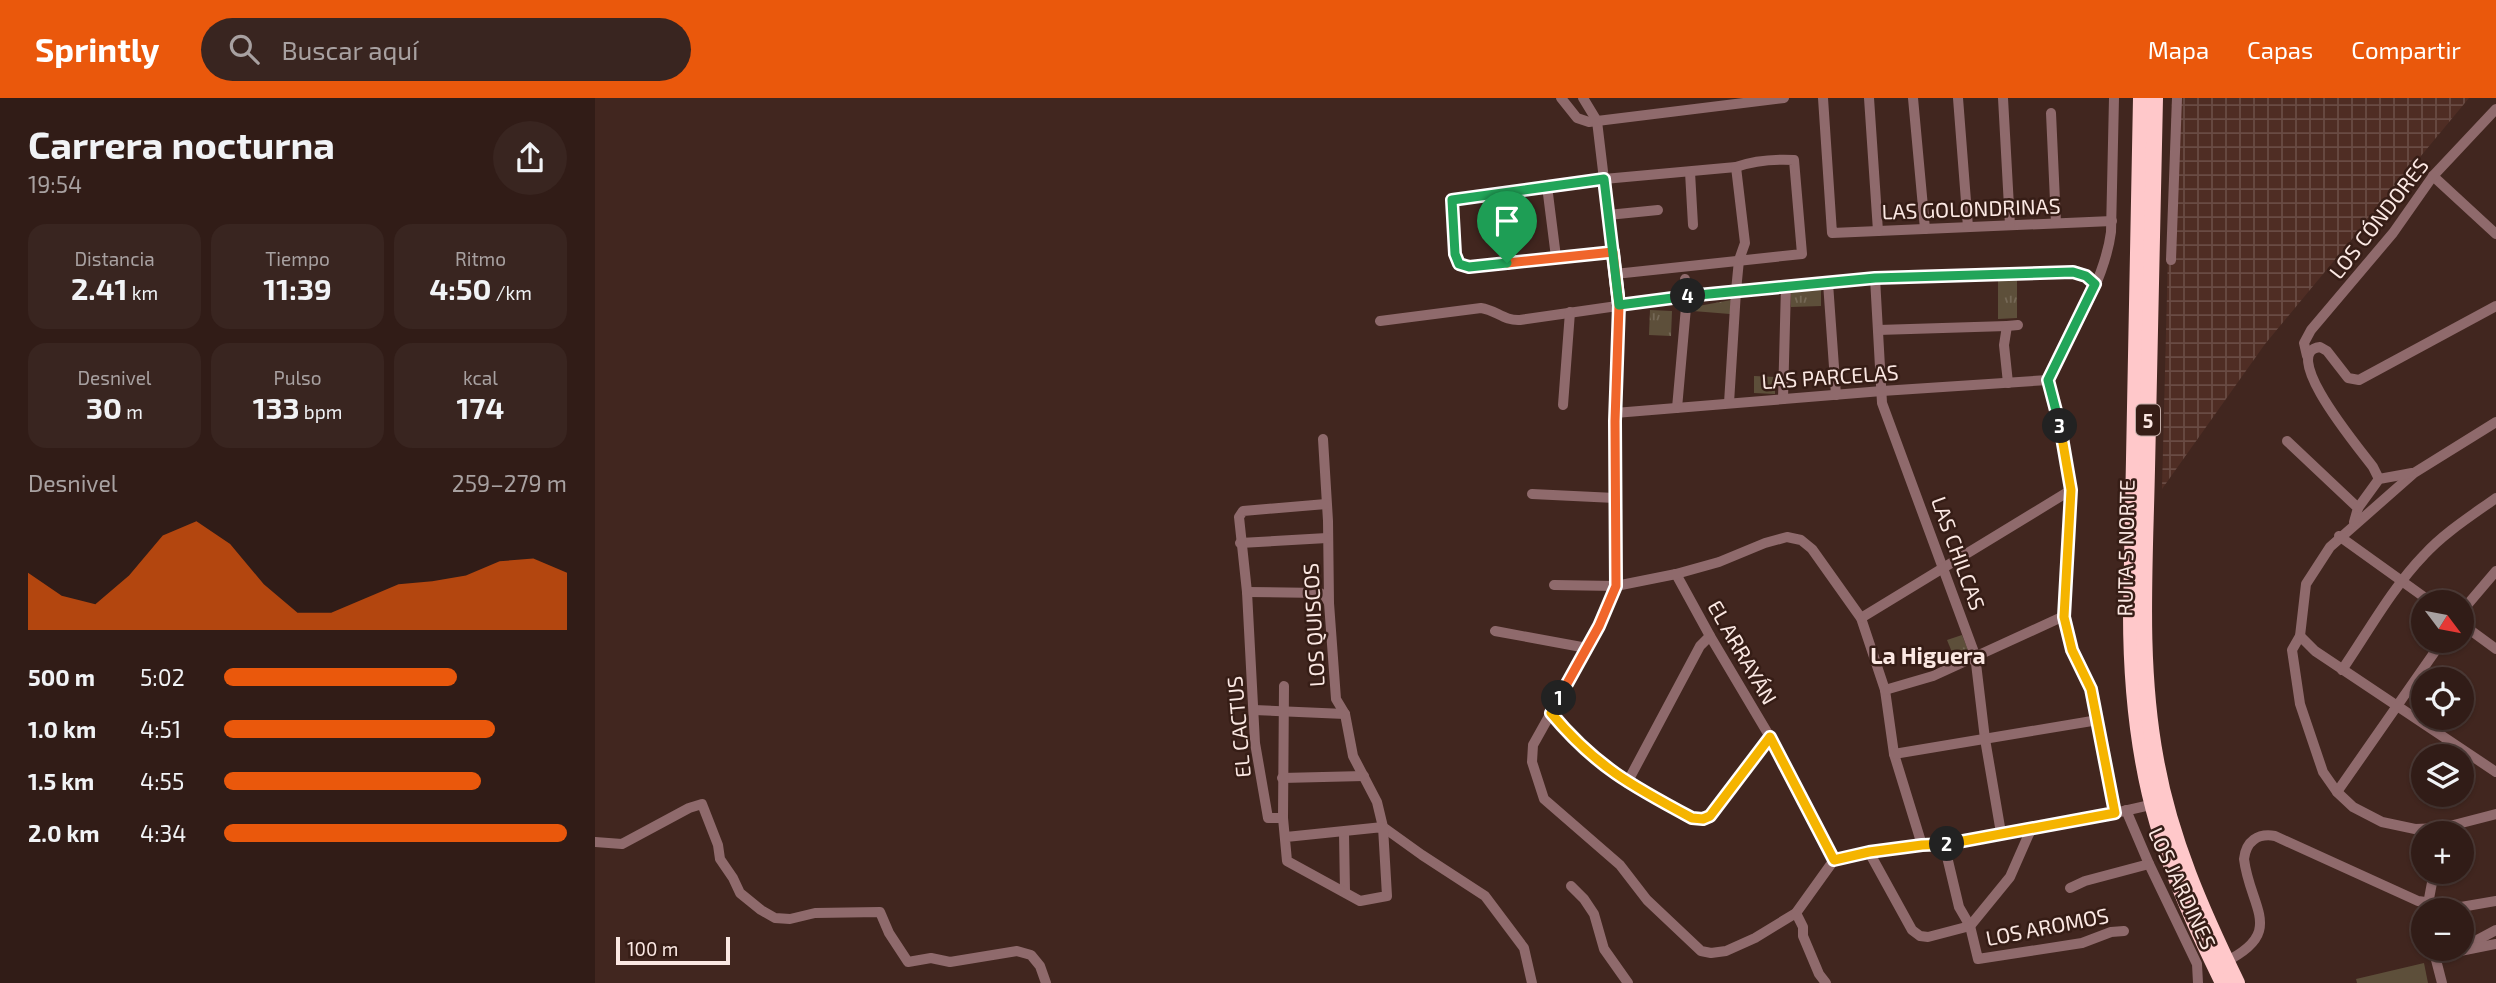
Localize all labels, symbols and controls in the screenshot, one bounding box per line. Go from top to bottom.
search box [201,18,691,81]
text: Sprintly [35,29,159,69]
icon: search [225,30,263,68]
text: Buscar aquí [281,34,419,65]
text: Mapa [2148,35,2209,64]
text: Capas [2247,35,2313,64]
text: Compartir [2351,35,2461,64]
text: Carrera nocturna [28,121,335,167]
button: share [493,121,567,195]
street label: LOS CÓNDORES [2323,153,2433,283]
text: 19:54 [28,170,82,198]
pin [1477,191,1537,263]
street label: LAS GOLONDRINAS [1881,192,2061,224]
icon: arrive [1488,202,1526,240]
text: Distancia [74,247,155,270]
text: Tiempo [265,247,330,270]
text: Ritmo [455,247,506,270]
text: 2.41 [71,270,128,306]
text: 11:39 [263,270,332,306]
text: 4:50 [429,270,491,306]
pin: 4 [1671,278,1705,314]
text: km [128,281,158,304]
text: /km [491,281,532,304]
text: 4 [1681,284,1694,307]
street label: LAS PARCELAS [1761,359,1899,393]
text: Desnivel [77,366,152,389]
text: Pulso [273,366,322,389]
text: kcal [463,366,498,389]
text: 30 [86,389,122,425]
text: 133 [253,389,300,425]
text: 174 [457,389,504,425]
text: m [122,400,143,423]
text: bpm [300,400,342,423]
road number: 5 [2136,404,2160,436]
pin: 3 [2043,408,2077,444]
text: 3 [2054,414,2065,437]
text: Desnivel [28,469,118,497]
text: 259–279 m [452,469,567,497]
street label: RUTA 5 NORTE [2111,479,2139,617]
street label: LAS CHILCAS [1927,493,1991,613]
street label: LOS QUISCOS [1297,562,1330,687]
north arrow [2411,590,2475,653]
map controls [2411,590,2474,961]
street label: EL ARRAYÁN [1703,596,1783,708]
district label: La Higuera [1870,641,1986,669]
text: 500 m [28,663,95,691]
text: 5:02 [140,663,185,691]
button: locate [2411,667,2474,730]
street label: EL CACTUS [1221,675,1255,779]
pin: 1 [1541,680,1577,716]
text: 1 [1554,686,1563,709]
text: 1.0 km [28,715,96,743]
text: 4:51 [140,715,181,743]
button: layers [2411,744,2474,807]
text: 1.5 km [28,767,94,795]
text: 4:55 [140,767,184,795]
text: 2.0 km [28,819,100,847]
text: 4:34 [140,819,187,847]
button: + [2411,821,2474,884]
street label: LOS JARDINES [2144,823,2222,953]
pin: 2 [1929,826,1965,862]
text: 2 [1941,832,1952,855]
button: − [2411,898,2474,961]
street label: LOS AROMOS [1983,902,2111,950]
scale bar [616,934,730,966]
text: 100 m [627,937,678,960]

